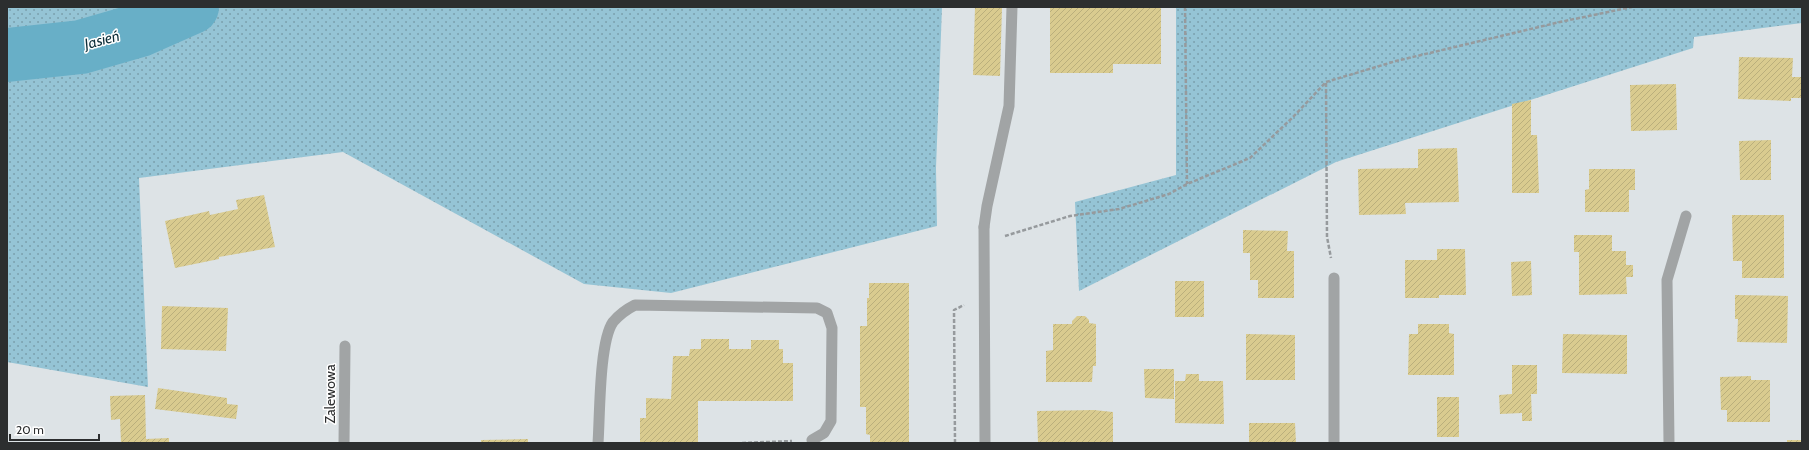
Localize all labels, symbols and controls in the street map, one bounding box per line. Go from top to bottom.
water label: Jasień [81,27,122,54]
street label: Zalewowa [321,364,339,424]
scale bar [10,416,99,442]
text: 20 m [16,422,44,437]

